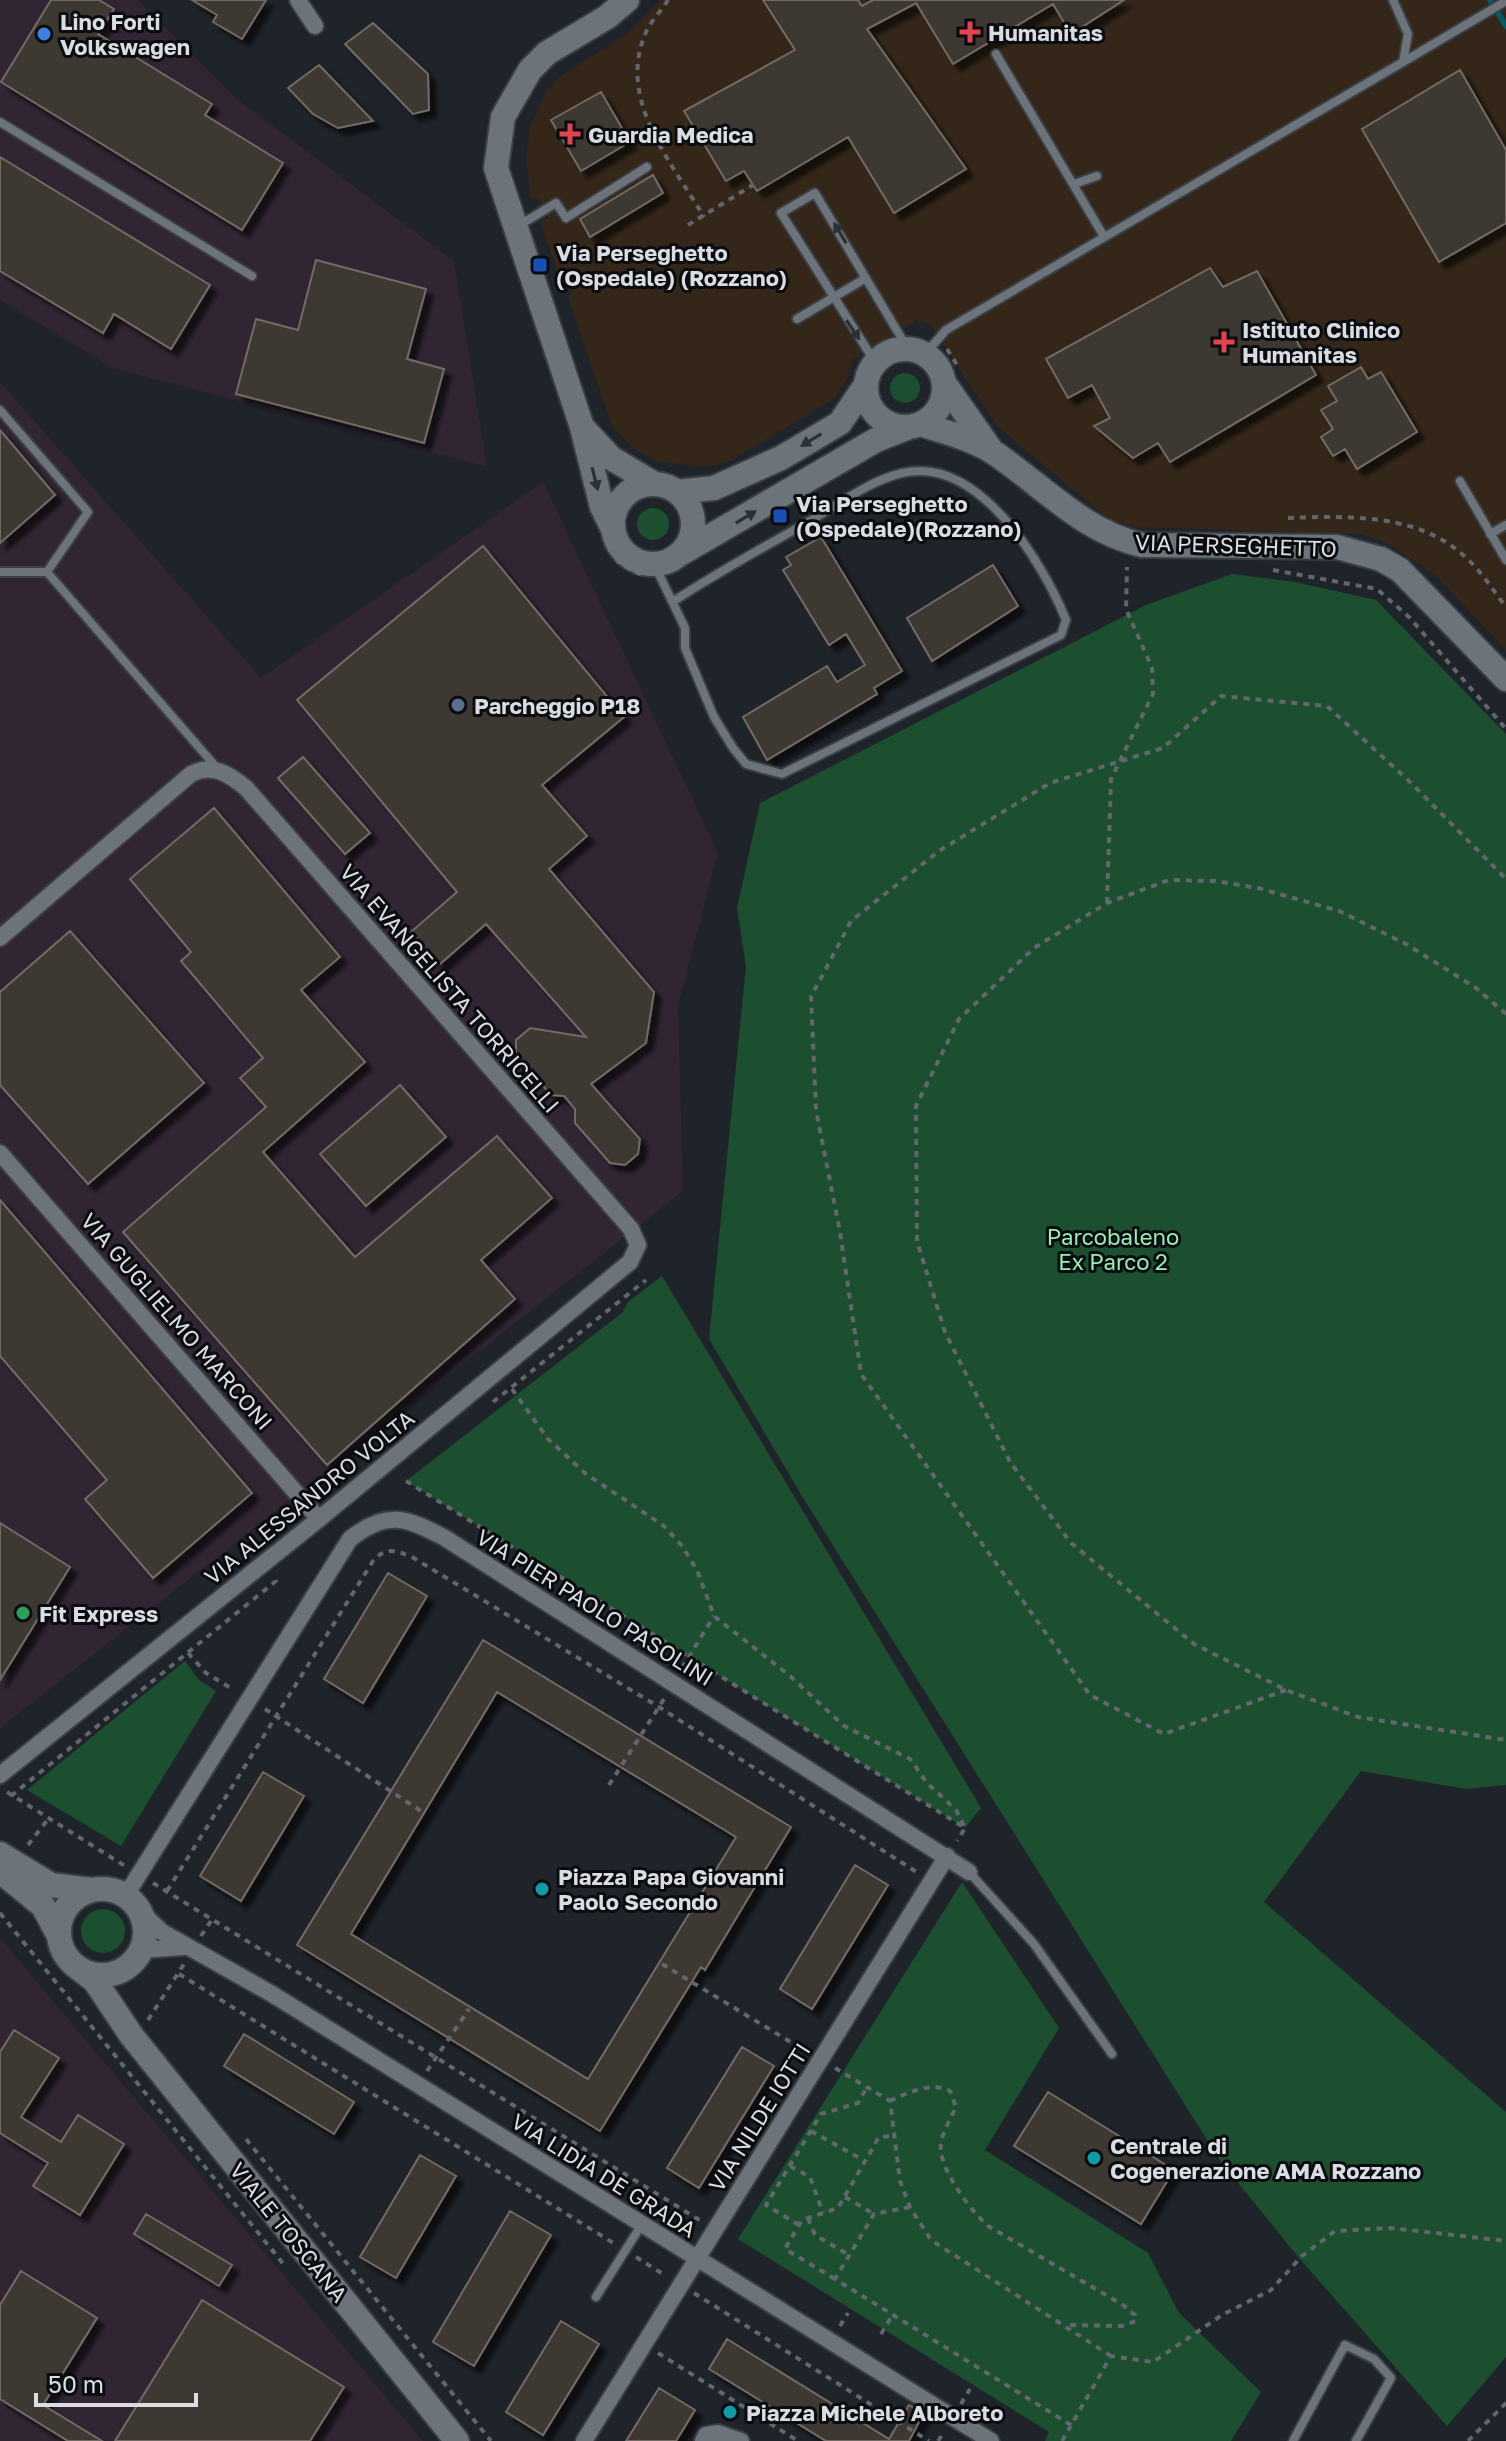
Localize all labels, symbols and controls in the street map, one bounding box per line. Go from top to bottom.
place label: Lino Forti Volkswagen [60,8,190,60]
place label: Humanitas [988,19,1103,46]
marker: Humanitas [959,21,981,43]
marker: Lino Forti Volkswagen [35,25,53,43]
place label: Guardia Medica [588,121,754,148]
marker: Guardia Medica [559,123,581,145]
one-way arrow [833,222,847,244]
place label: Via Perseghetto (Ospedale) (Rozzano) [556,239,787,291]
marker: Via Perseghetto (Ospedale) (Rozzano) [531,256,549,274]
place label: Istituto Clinico Humanitas [1242,316,1400,368]
one-way arrow [845,320,860,341]
marker: Istituto Clinico Humanitas [1213,331,1235,353]
one-way arrow [800,433,822,447]
one-way arrow [590,467,602,492]
place label: Via Perseghetto (Ospedale)(Rozzano) [796,490,1022,542]
marker: Via Perseghetto (Ospedale)(Rozzano) [771,507,789,525]
one-way arrow [735,510,757,524]
street label: VIA PERSEGHETTO [1135,528,1337,562]
place label: Parcheggio P18 [474,692,640,719]
marker: Parcheggio P18 [449,696,467,714]
street label: VIA EVANGELISTA TORRICELLI [335,858,565,1118]
street label: VIA GUGLIELMO MARCONI [75,1207,279,1435]
park label: Parcobaleno Ex Parco 2 [1047,1223,1179,1275]
street label: VIA ALESSANDRO VOLTA [199,1404,420,1590]
street label: VIA PIER PAOLO PASOLINI [472,1523,718,1691]
place label: Fit Express [39,1600,158,1627]
marker: Fit Express [14,1604,32,1622]
place label: Piazza Papa Giovanni Paolo Secondo [558,1863,784,1915]
marker: Piazza Papa Giovanni Paolo Secondo [533,1880,551,1898]
street label: VIA NILDE IOTTI [702,2038,816,2196]
street label: VIA LIDIA DE GRADA [506,2107,702,2243]
place label: Centrale di Cogenerazione AMA Rozzano [1110,2132,1421,2184]
marker: Centrale di Cogenerazione AMA Rozzano [1085,2149,1103,2167]
street label: VIALE TOSCANA [224,2157,354,2308]
scale bar [36,2357,196,2407]
text: 50 m [48,2369,104,2398]
place label: Piazza Michele Alboreto [746,2399,1003,2426]
marker: Piazza Michele Alboreto [721,2403,739,2421]

